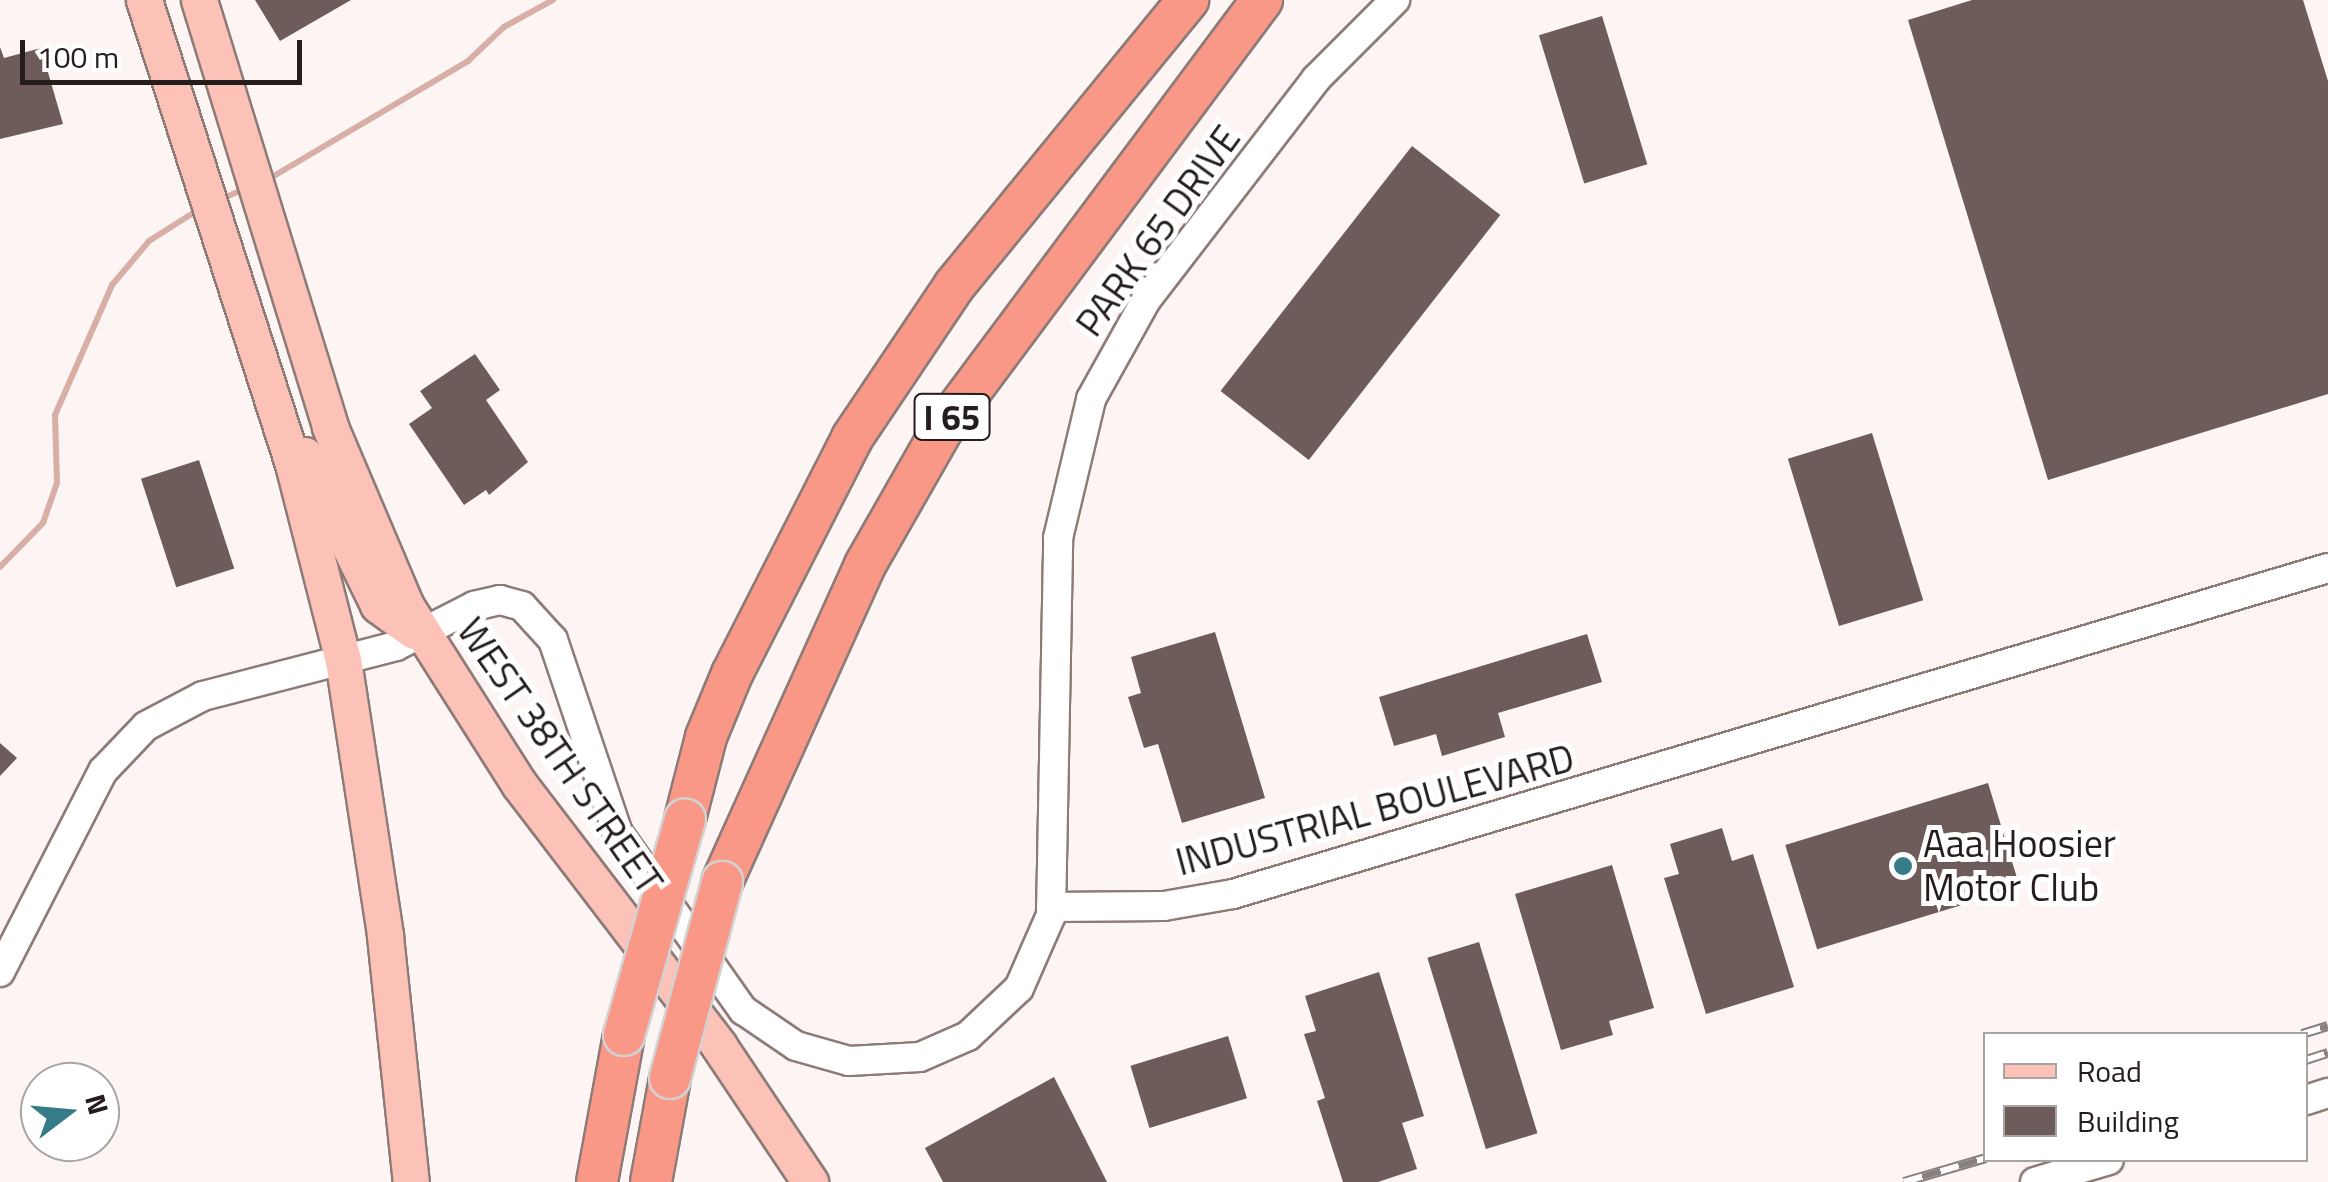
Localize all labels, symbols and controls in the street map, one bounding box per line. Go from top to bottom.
scale bar [25,20,308,82]
text: 100 m [37,34,119,80]
street label: PARK 65 DRIVE [1066,117,1250,345]
road number: I 65 [912,387,992,447]
street label: WEST 38TH STREET [448,609,672,903]
street label: INDUSTRIAL BOULEVARD [1171,735,1579,885]
place label: Aaa Hoosier Motor Club [1923,821,2116,911]
marker: Aaa Hoosier Motor Club [1892,855,1914,877]
legend [1983,1032,2308,1162]
text: Road [2077,1048,2142,1094]
north arrow [20,1062,120,1162]
text: N [74,1089,121,1119]
text: Building [2077,1098,2179,1144]

